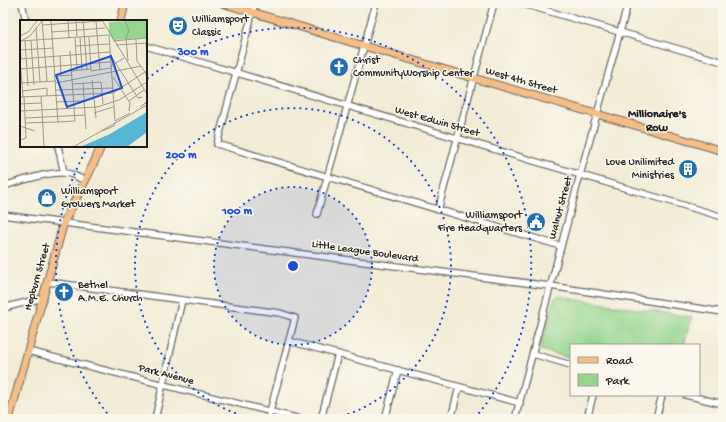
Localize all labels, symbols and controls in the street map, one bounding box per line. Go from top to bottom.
place label: Williamsport Classic [192,14,250,39]
theatre icon: Williamsport Classic [167,15,189,37]
inset map [20,20,147,147]
text: 300 m [176,46,209,60]
place label: Christ CommunityWorship Center [353,55,474,80]
church icon: Christ CommunityWorship Center [328,56,350,78]
street label: West 4th Street [484,65,560,97]
street label: West Edwin Street [393,104,482,140]
district label: Millionaire's Row [628,108,687,136]
text: 200 m [166,149,197,163]
place label: Love Unilimited Ministries [606,157,676,182]
building icon: Love Unilimited Ministries [677,158,699,180]
street label: Walnut Street [547,174,576,241]
place label: Williamsport Growers Market [61,186,137,211]
shop icon: Williamsport Growers Market [36,187,58,209]
text: 100 m [221,205,252,219]
place label: Williamsport Fire Headquarters [436,210,523,235]
public building icon: Williamsport Fire Headquarters [525,211,547,233]
street label: Little League Boulevard [311,239,421,266]
street label: Hepburn Street [23,241,54,312]
centre of rings [286,259,300,273]
place label: Bethel A.M.E. Church [77,280,143,305]
church icon: Bethel A.M.E. Church [53,281,75,303]
legend [570,344,700,396]
text: Road [606,355,633,369]
street label: Park Avenue [136,362,195,388]
text: Park [605,375,631,389]

